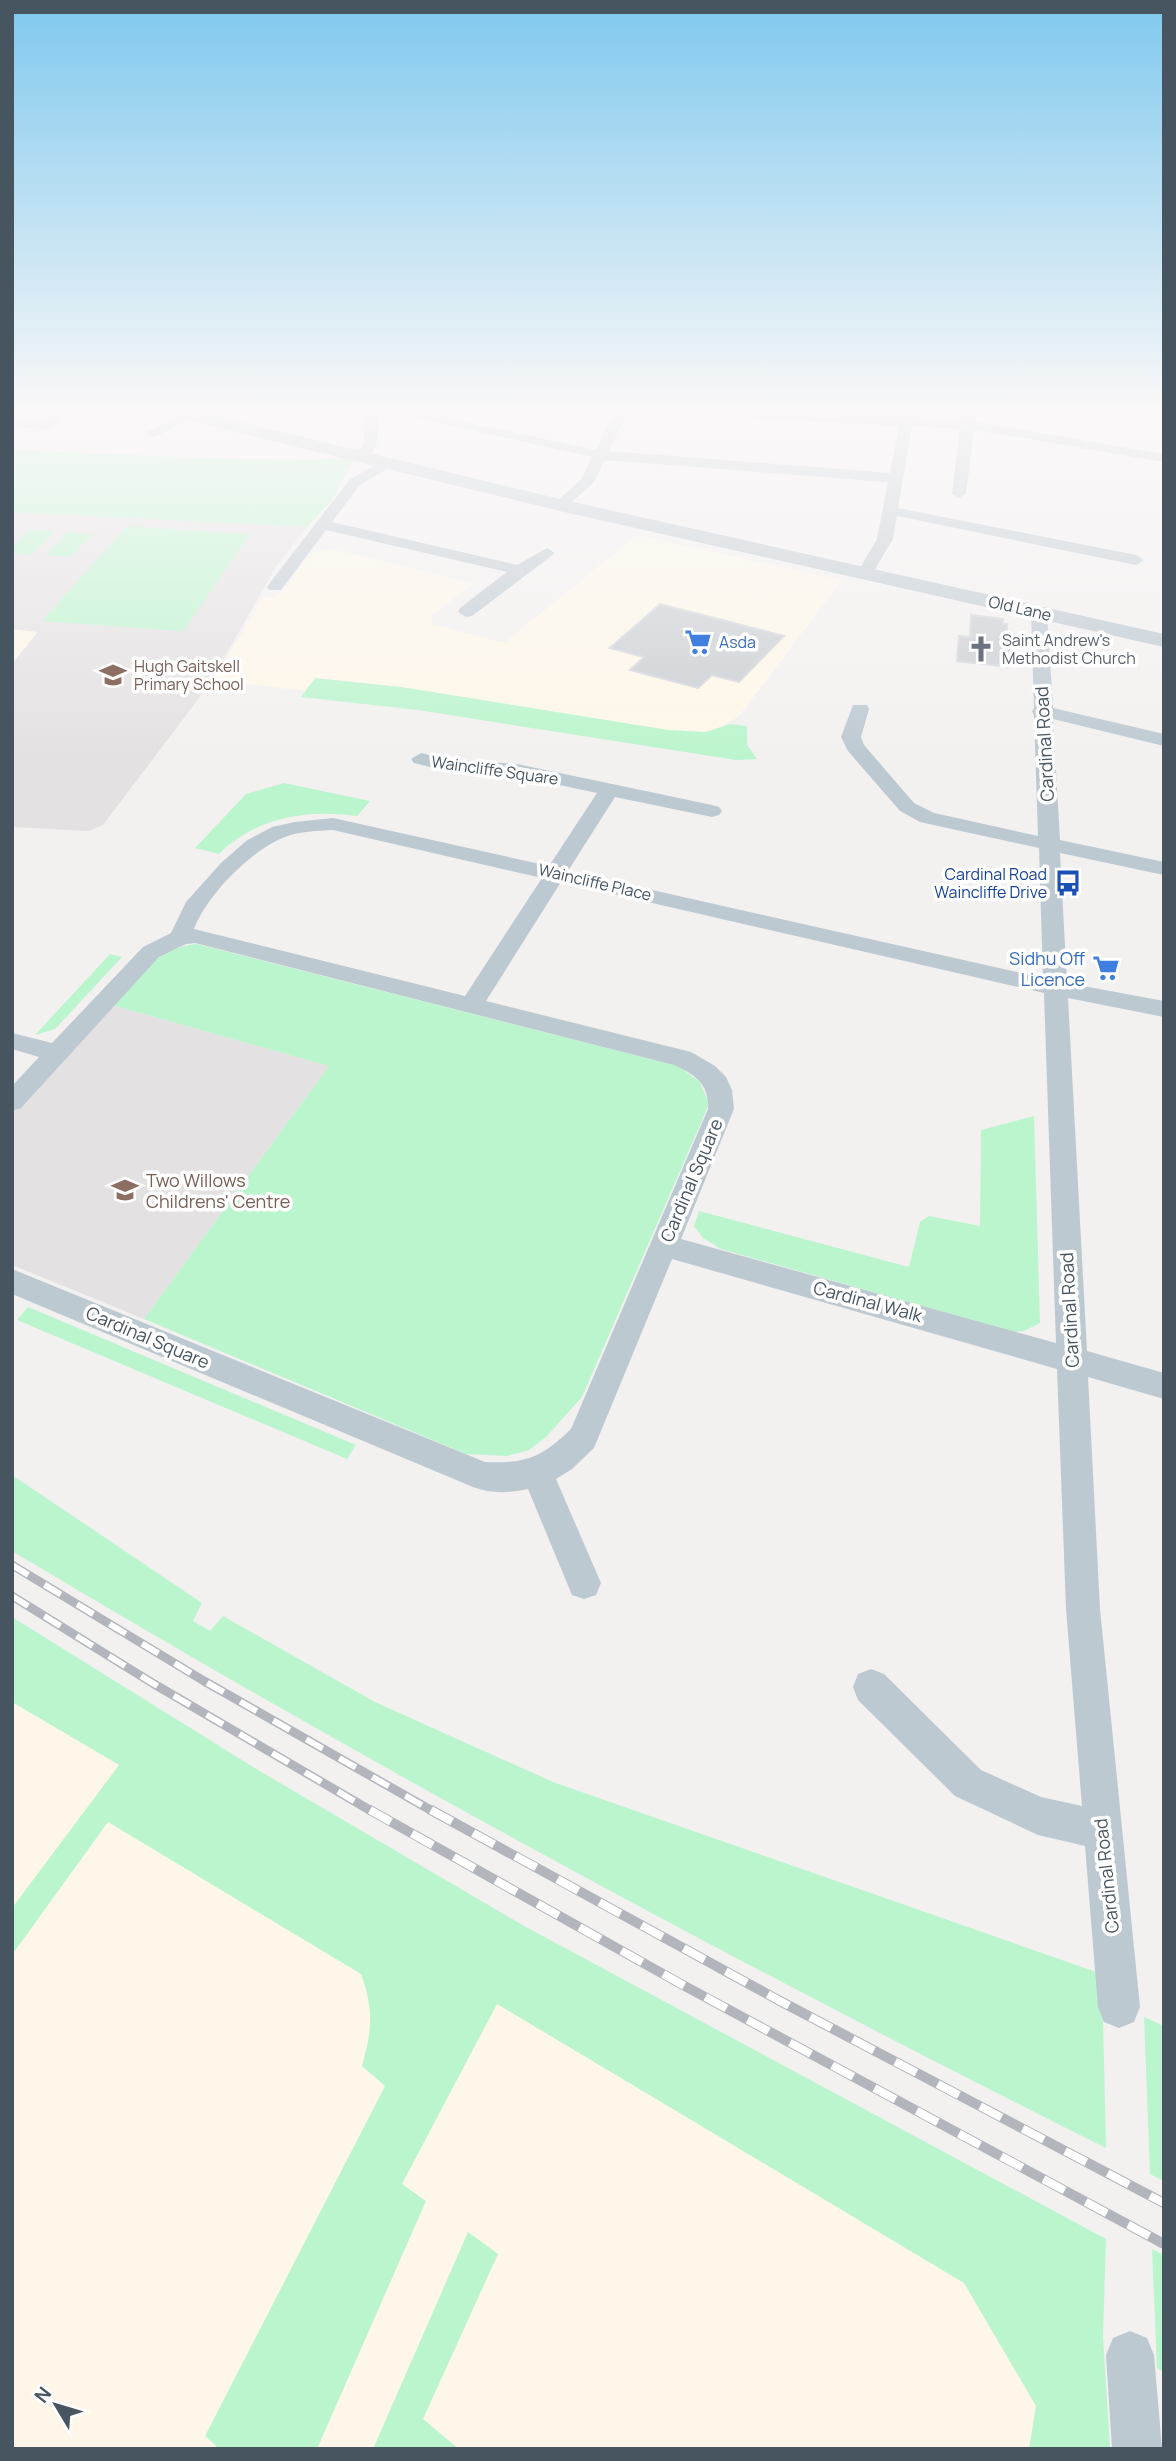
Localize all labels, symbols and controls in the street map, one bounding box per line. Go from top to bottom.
street label: Old Lane [986,590,1054,626]
supermarket icon: Asda [683,627,713,657]
place label: Saint Andrew's Methodist Church [1002,629,1136,669]
place label: Asda [719,631,756,653]
church icon: Saint Andrew's Methodist Church [966,634,996,664]
place label: Hugh Gaitskell Primary School [134,655,244,695]
school or university icon: Hugh Gaitskell Primary School [98,660,128,690]
street label: Cardinal Road [1029,686,1059,802]
street label: Waincliffe Square [430,750,560,790]
street label: Waincliffe Place [536,858,654,906]
place label: Cardinal Road Waincliffe Drive [934,863,1047,903]
bus stop icon: Cardinal Road Waincliffe Drive [1053,868,1083,898]
place label: Sidhu Off Licence [1009,946,1085,991]
supermarket icon: Sidhu Off Licence [1091,953,1121,983]
street label: Cardinal Square [654,1115,728,1245]
place label: Two Willows Childrens' Centre [146,1168,290,1213]
school or university icon: Two Willows Childrens' Centre [110,1175,140,1205]
street label: Cardinal Road [1054,1252,1084,1368]
street label: Cardinal Walk [811,1275,926,1327]
street label: Cardinal Square [83,1300,213,1374]
street label: Cardinal Road [1088,1817,1124,1935]
north arrow [21,2370,91,2440]
text: N [28,2381,57,2408]

